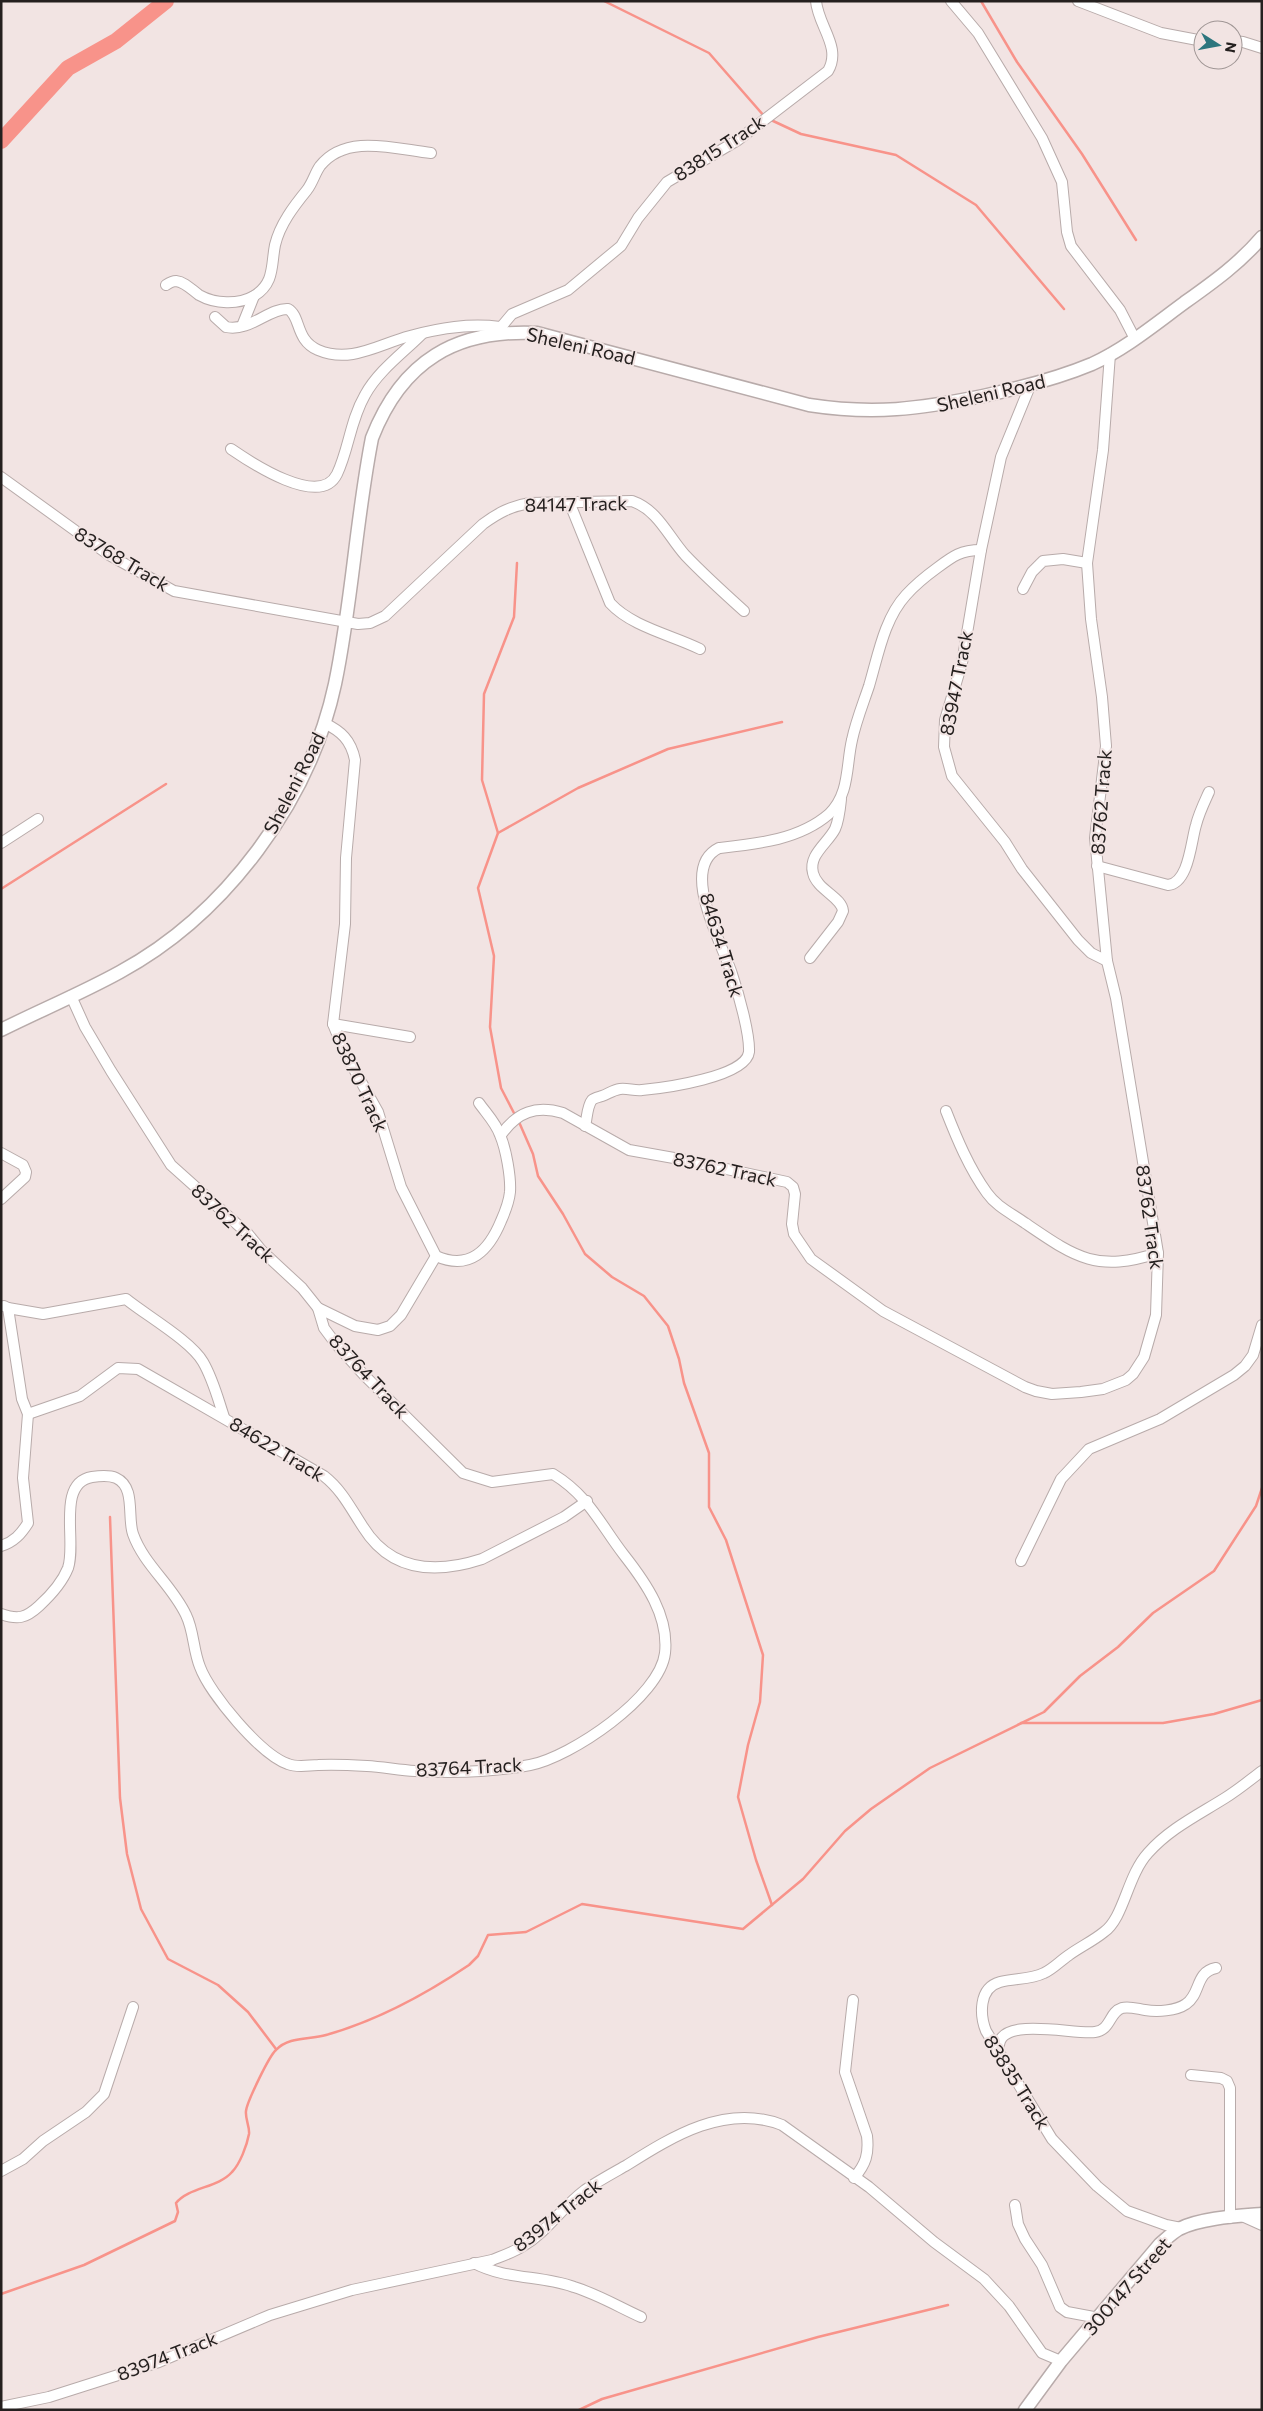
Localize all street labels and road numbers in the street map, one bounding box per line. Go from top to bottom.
street label: 83815 Track [669,110,769,186]
street label: Sheleni Road [525,322,638,369]
street label: Sheleni Road [934,369,1047,416]
street label: 84147 Track [524,491,628,516]
street label: 83768 Track [71,521,174,596]
street label: 83947 Track [934,629,977,737]
street label: Sheleni Road [258,728,329,837]
street label: 83762 Track [1085,749,1116,855]
street label: 84634 Track [696,890,749,1000]
street label: 83870 Track [327,1028,394,1135]
street label: 83762 Track [671,1146,779,1191]
street label: 83762 Track [1132,1163,1169,1271]
street label: 83762 Track [187,1178,280,1267]
street label: 83764 Track [325,1329,414,1422]
street label: 84622 Track [226,1411,329,1486]
street label: 83764 Track [415,1752,523,1781]
street label: 83835 Track [979,2030,1055,2133]
street label: 83974 Track [508,2173,605,2256]
street label: 300147 Street [1078,2232,1176,2339]
street label: 83974 Track [114,2326,220,2385]

